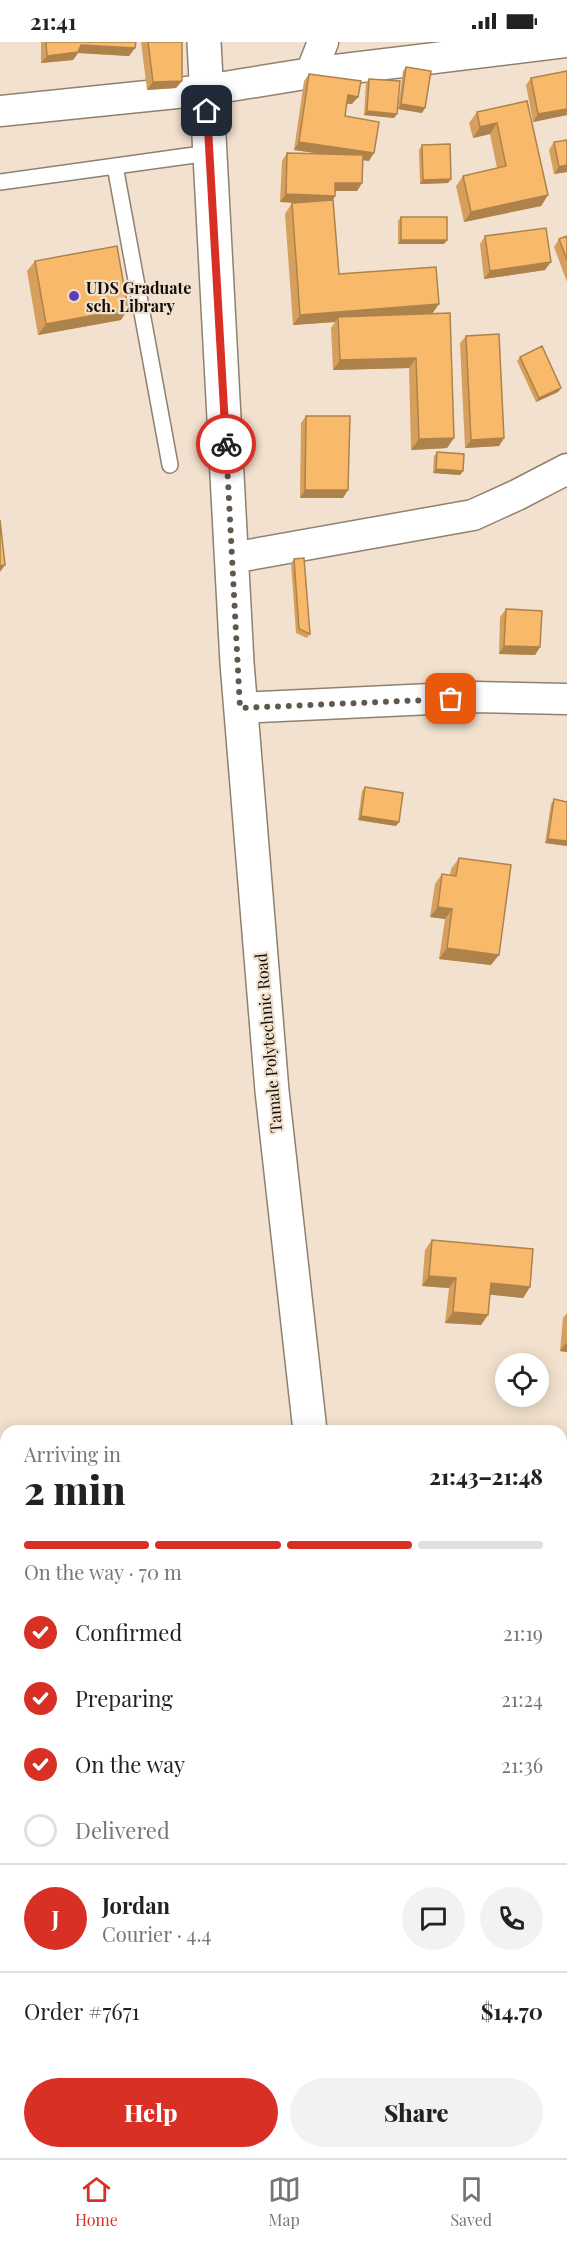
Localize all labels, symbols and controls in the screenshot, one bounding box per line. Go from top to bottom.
text: 21:41 [30,6,76,36]
pin [181,85,232,136]
icon: home [190,94,223,127]
place label: UDS Graduate sch. Library [86,277,191,316]
marker: UDS Graduate sch. Library [67,289,81,303]
courier [196,414,256,474]
icon: bike [210,428,243,461]
pin [425,673,476,724]
icon: bag [434,682,467,715]
street label: Tamale Polytechnic Road [250,952,286,1134]
map controls [495,1353,549,1407]
button: locate [495,1353,549,1407]
text: Arriving in [24,1440,121,1467]
text: 21:43–21:48 [429,1461,543,1491]
text: 2 min [24,1463,126,1515]
text: On the way · 70 m [24,1558,182,1585]
icon: check [24,1616,57,1649]
text: Confirmed [75,1617,182,1647]
text: 21:19 [503,1619,543,1646]
icon: check [24,1682,57,1715]
text: Preparing [75,1683,173,1713]
text: 21:24 [501,1685,543,1712]
icon: check [24,1748,57,1781]
text: On the way [75,1749,185,1779]
text: 21:36 [501,1751,543,1778]
text: Delivered [75,1815,170,1845]
button: chat [402,1887,465,1950]
button: phone [480,1887,543,1950]
text: Jordan [102,1890,170,1920]
text: J [51,1903,60,1933]
text: Courier · 4.4 [102,1920,211,1947]
text: Order #7671 [24,1996,140,2026]
text: $14.70 [481,1996,543,2026]
button: Help [24,2078,278,2147]
button: Share [290,2078,543,2147]
tab: Home [75,2173,118,2230]
tab: Map [268,2173,301,2230]
tab: Saved [450,2173,492,2230]

